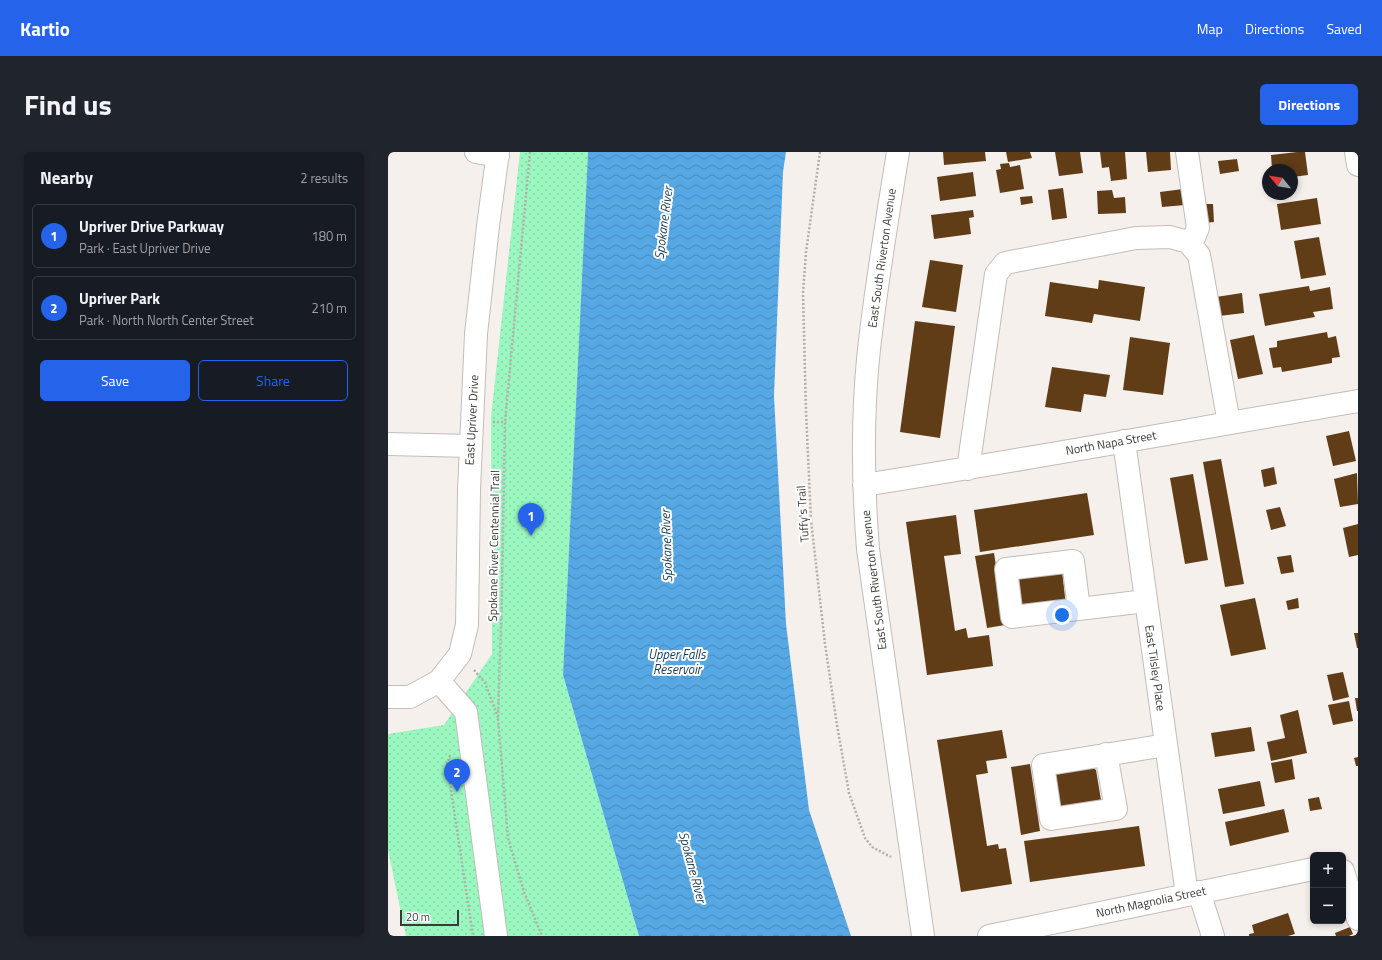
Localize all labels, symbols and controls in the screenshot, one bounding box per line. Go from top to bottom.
text: Kartio [20,14,70,43]
text: Map [1197,18,1223,39]
text: Directions [1245,18,1304,39]
text: Saved [1326,18,1362,39]
text: Find us [24,83,112,126]
button: Directions [1260,84,1358,125]
north arrow [1262,164,1298,200]
text: Nearby [40,165,93,191]
text: 2 results [300,168,348,188]
water label: Spokane River [649,184,678,260]
street label: East South Riverton Avenue [862,187,901,329]
text: Upriver Drive Parkway [79,215,224,238]
text: 1 [50,226,58,246]
text: 180 m [311,226,347,246]
text: Park · East Upriver Drive [79,238,211,258]
text: Upriver Park [79,287,160,310]
text: 2 [50,298,58,318]
text: 210 m [311,298,347,318]
text: Park · North North Center Street [79,310,254,330]
button: Save [40,360,190,401]
button: Share [198,360,348,401]
street label: East Upriver Drive [460,374,483,466]
street label: North Napa Street [1064,425,1159,460]
street label: Spokane River Centennial Trail [483,470,504,622]
street label: Tuffy's Trail [791,485,814,543]
pin: 1 [518,503,544,536]
water label: Spokane River [655,507,677,583]
street label: East South Riverton Avenue [856,509,892,651]
your location [1052,605,1072,625]
street label: East Tilsley Place [1140,624,1171,712]
water label: Upper Falls Reservoir [648,644,707,679]
pin: 2 [444,759,470,792]
water label: Spokane River [674,829,713,907]
map controls [1310,852,1346,924]
button: + [1310,852,1346,888]
street label: North Magnolia Street [1094,880,1208,922]
button: − [1310,888,1346,924]
scale bar [400,908,459,927]
text: 20 m [406,909,430,925]

